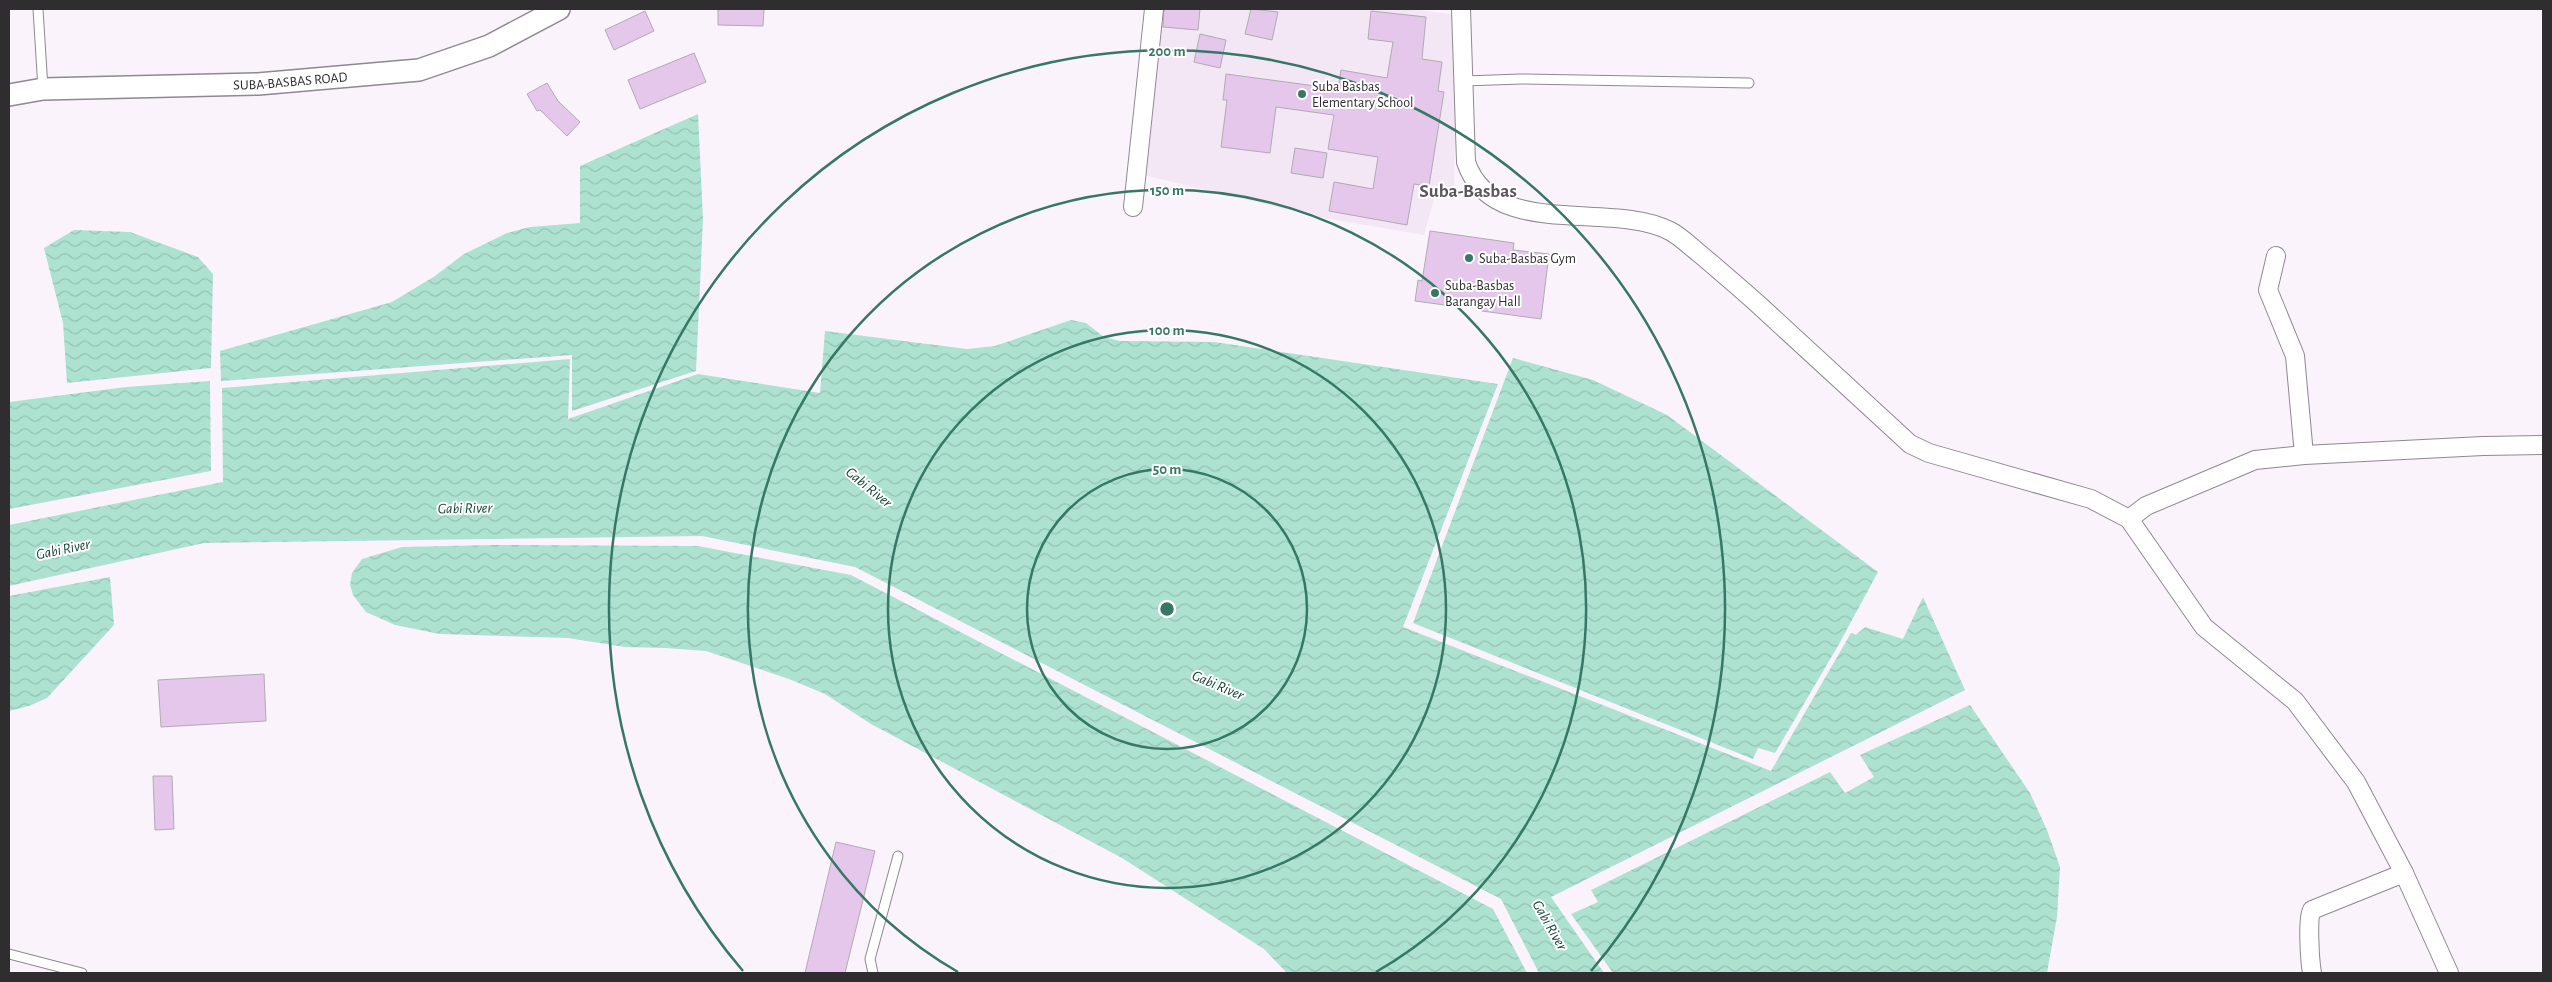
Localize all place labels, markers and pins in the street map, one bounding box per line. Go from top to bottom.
place label: Suba Basbas Elementary School [1312,80,1414,110]
marker: Suba Basbas Elementary School [1296,88,1308,100]
marker: Suba-Basbas Gym [1463,252,1475,264]
place label: Suba-Basbas Gym [1479,252,1576,266]
place label: Suba-Basbas Barangay Hall [1445,279,1521,309]
marker: Suba-Basbas Barangay Hall [1429,287,1441,299]
centre of rings [1158,600,1176,618]

